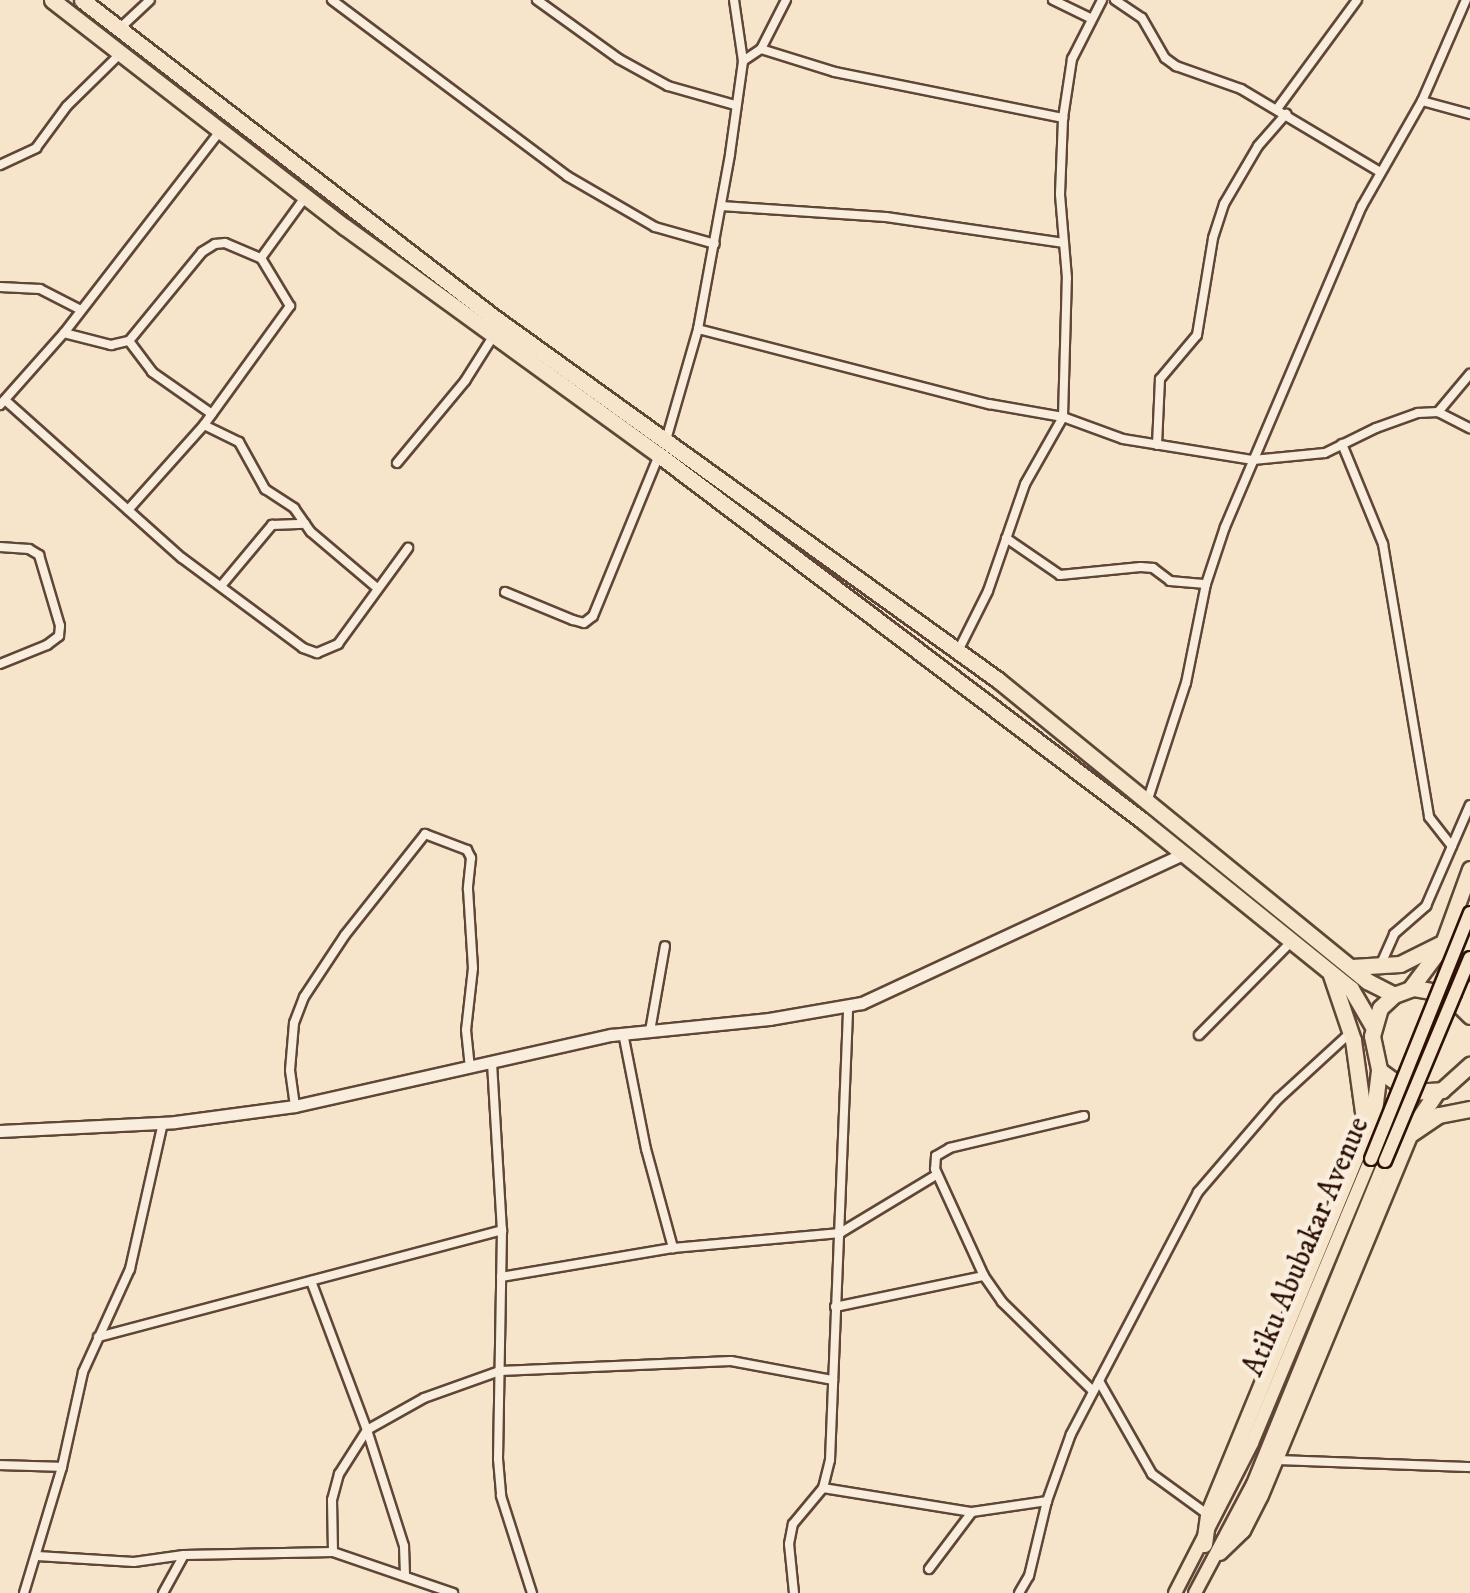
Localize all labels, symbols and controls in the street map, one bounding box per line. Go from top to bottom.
street label: Atiku Abubakar Avenue [1236,1112,1378,1382]

